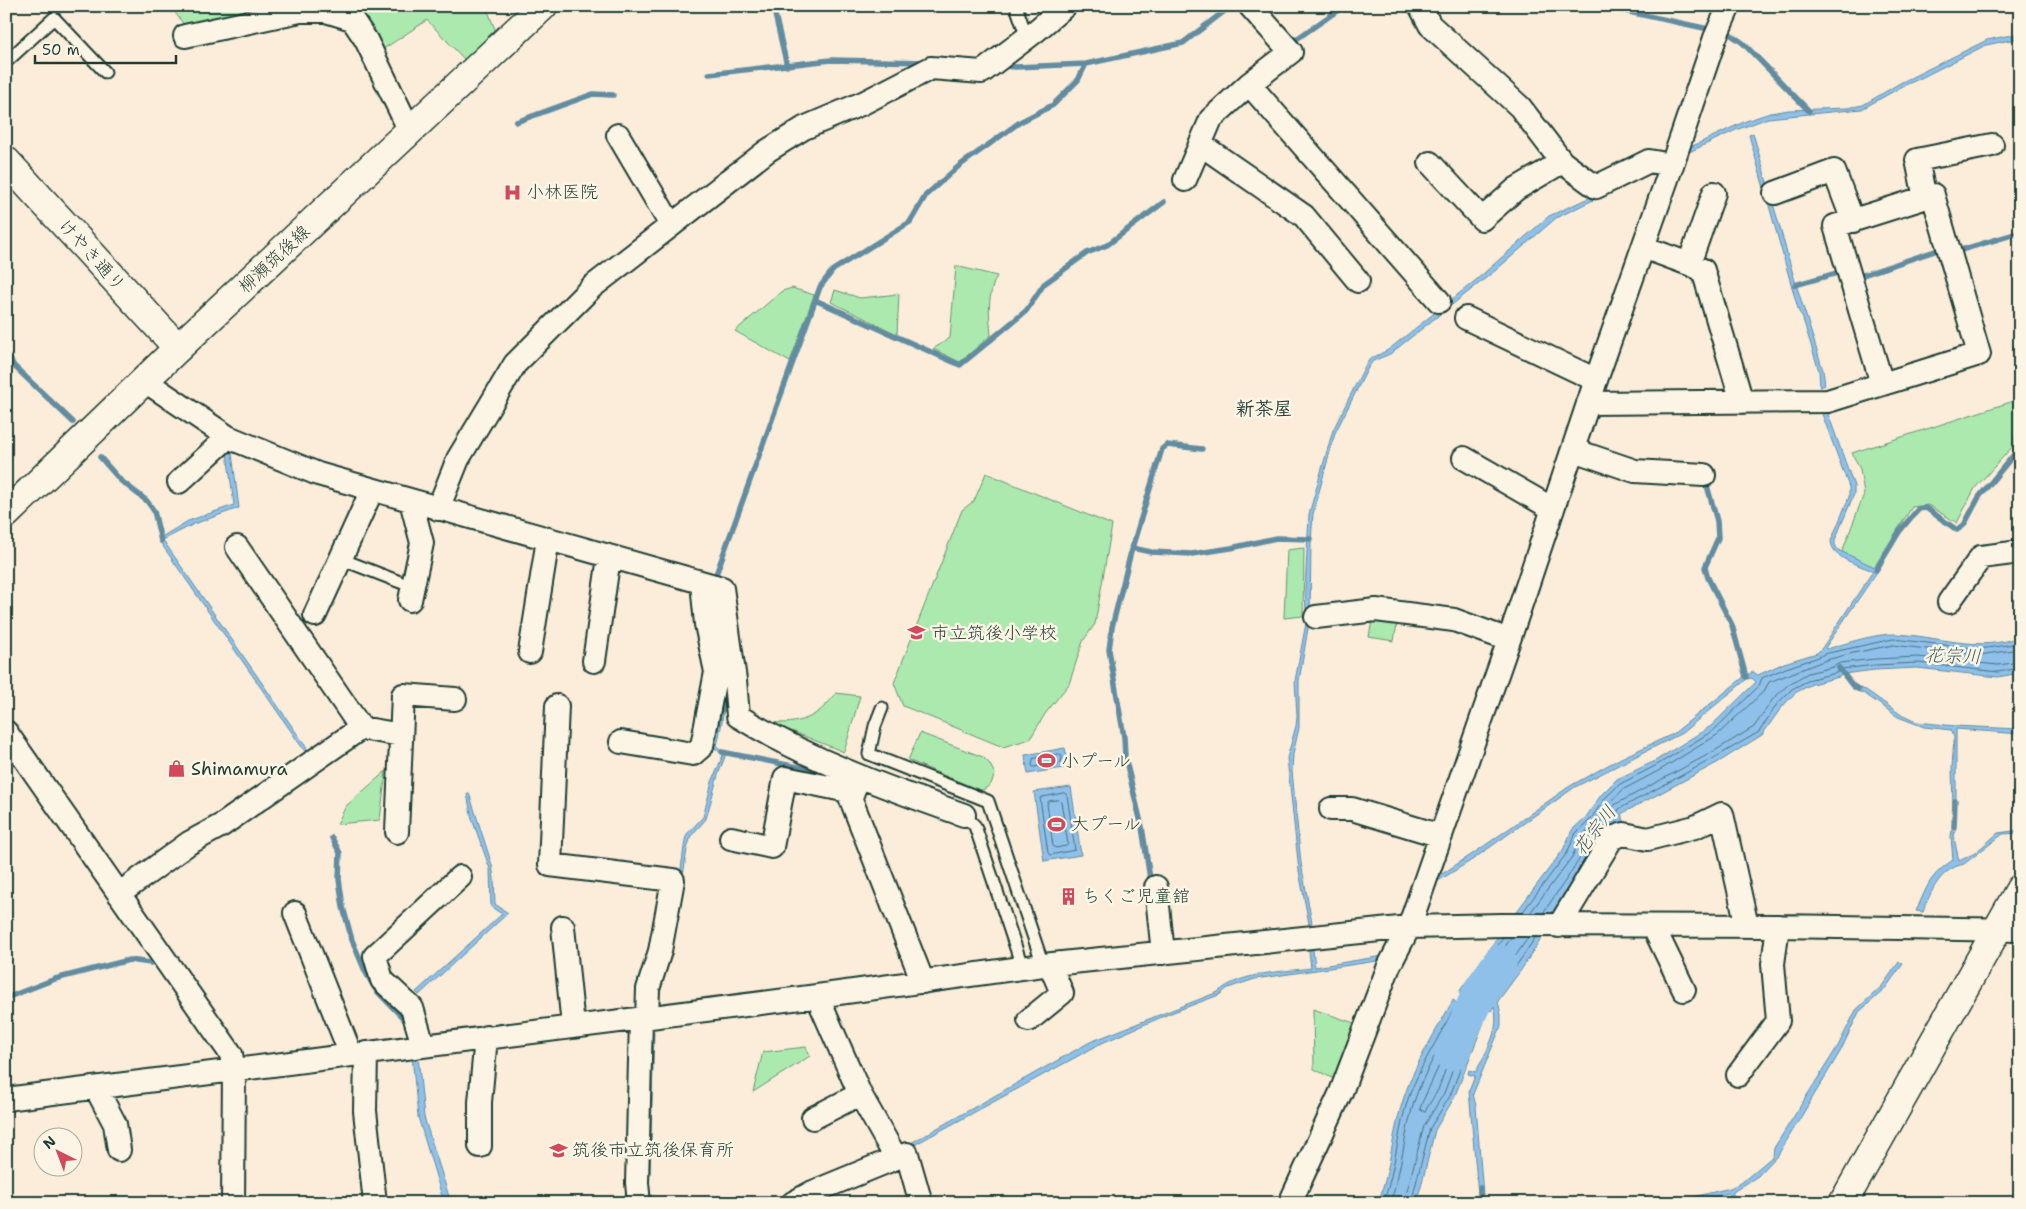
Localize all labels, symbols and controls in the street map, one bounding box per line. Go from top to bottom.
scale bar [35,32,176,64]
text: 50 m [42,40,80,60]
place label: 小林医院 [526,180,598,204]
hospital icon: 小林医院 [502,182,522,202]
street label: けやき通り [53,214,131,296]
street label: 柳瀬筑後線 [233,220,315,298]
district label: 新茶屋 [1235,396,1293,421]
place label: 市立筑後小学校 [931,621,1057,645]
school or university icon: 市立筑後小学校 [907,623,927,643]
water label: 花宗川 [1924,642,1982,669]
place label: 小プール [1061,749,1131,773]
sports icon: 小プール [1037,751,1057,771]
place label: Shimamura [191,757,288,781]
shop icon: Shimamura [167,759,187,779]
water label: 花宗川 [1567,800,1622,860]
place label: 大プール [1071,812,1141,836]
sports icon: 大プール [1047,814,1067,834]
place label: ちくご児童舘 [1082,884,1190,908]
building icon: ちくご児童舘 [1058,886,1078,906]
north arrow [32,1126,82,1176]
text: N [39,1132,59,1153]
place label: 筑後市立筑後保育所 [572,1138,734,1162]
school or university icon: 筑後市立筑後保育所 [548,1140,568,1160]

